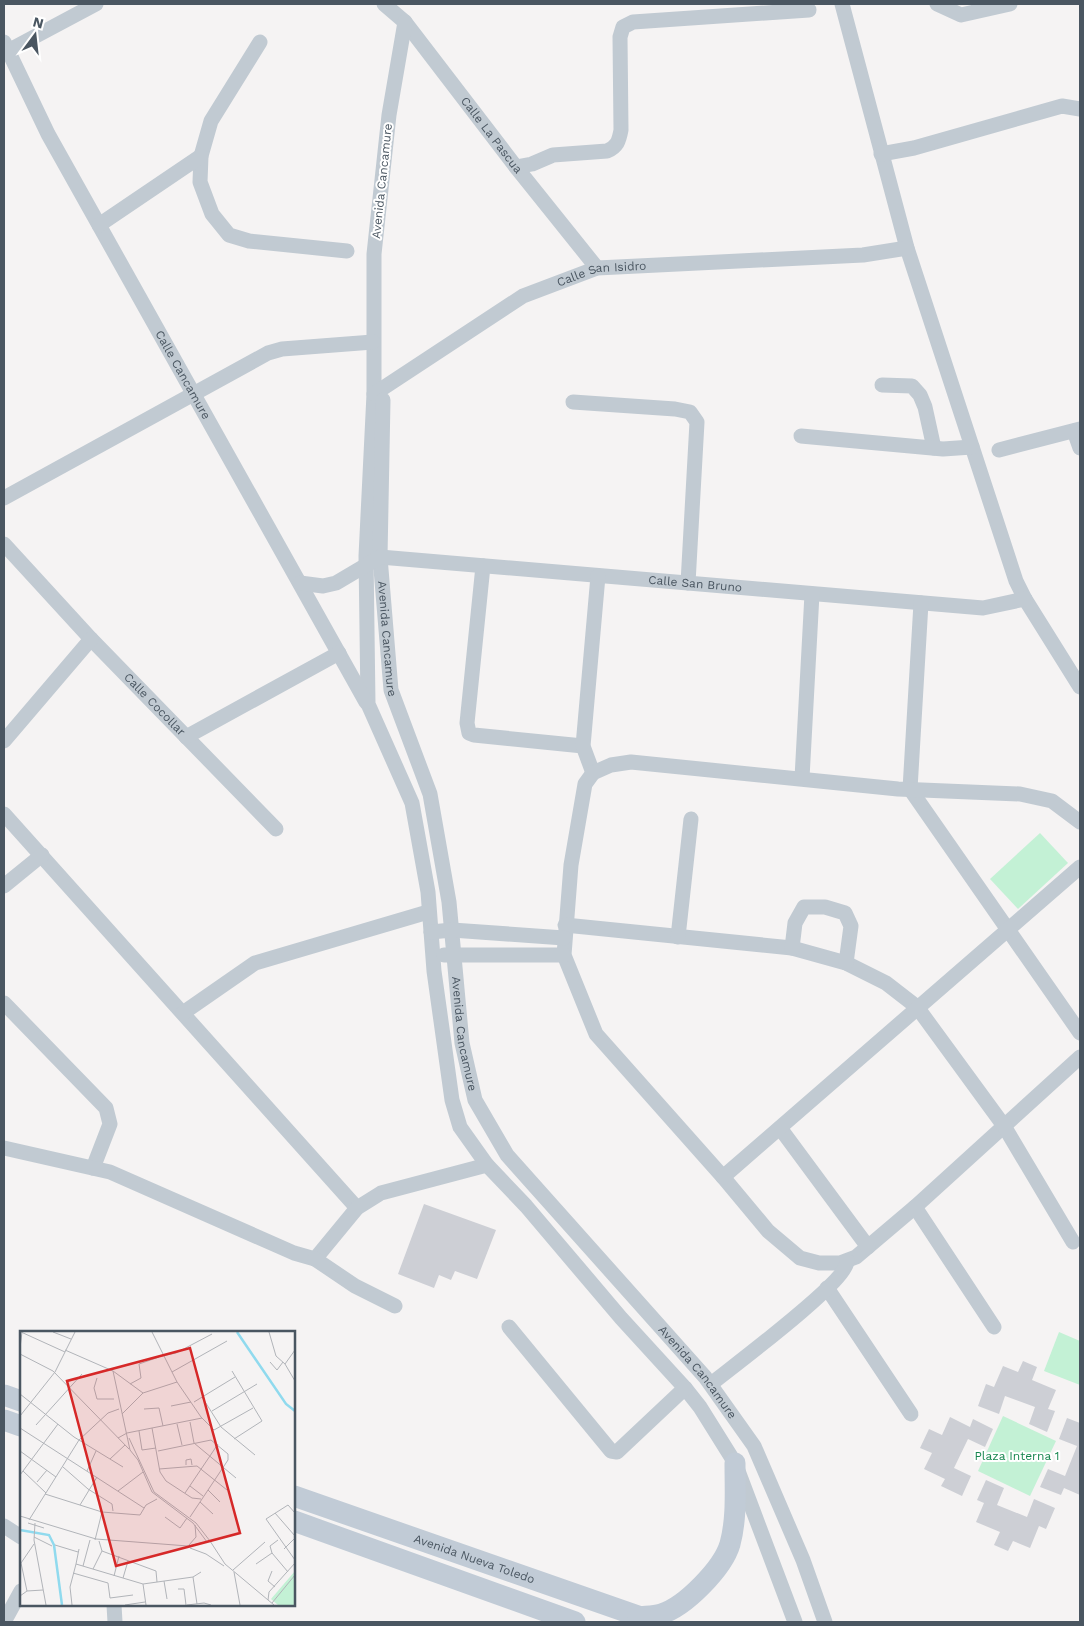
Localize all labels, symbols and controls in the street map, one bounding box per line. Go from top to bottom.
north arrow [10,10,60,60]
text: N [31,13,45,32]
street label: Calle La Pascua [458,94,525,176]
street label: Avenida Cancamure [369,123,395,239]
street label: Calle San Isidro [555,259,647,290]
street label: Calle Cancamure [152,328,213,422]
street label: Calle San Bruno [648,573,743,595]
street label: Avenida Cancamure [375,580,400,699]
street label: Calle Cocollar [121,670,188,739]
street label: Avenida Cancamure [449,976,480,1093]
street label: Avenida Cancamure [656,1323,739,1422]
inset map [20,1331,295,1606]
park label: Plaza Interna 1 [975,1449,1059,1463]
street label: Avenida Nueva Toledo [412,1531,537,1587]

